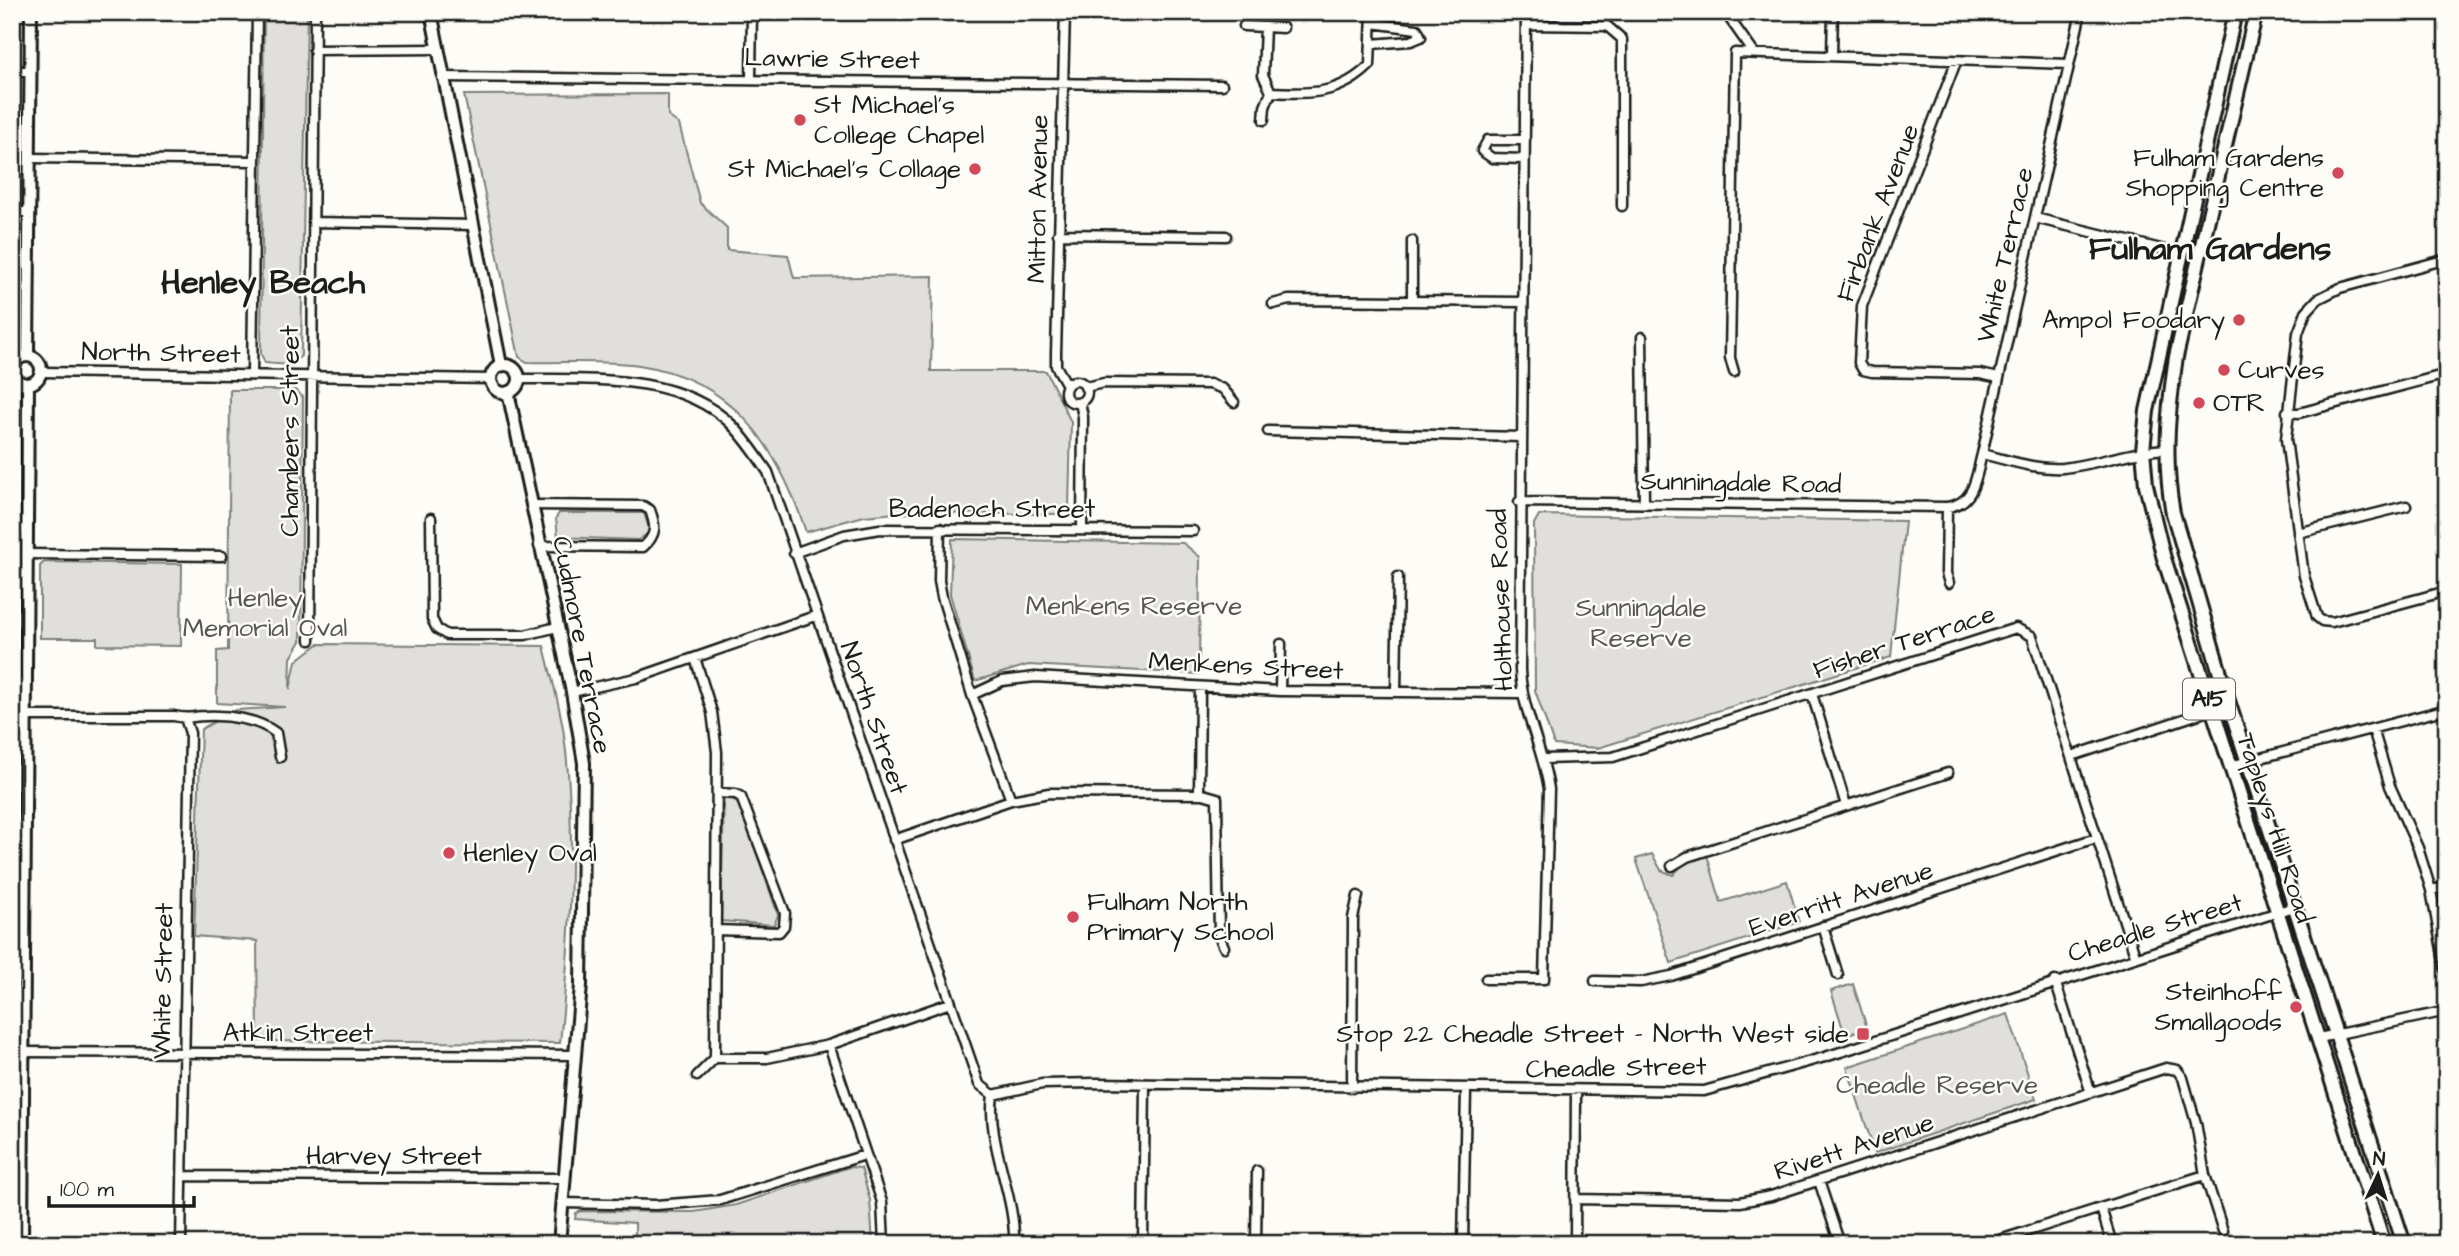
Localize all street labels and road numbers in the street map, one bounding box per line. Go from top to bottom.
street label: Lawrie Street [744,39,920,79]
street label: Mitton Avenue [1019,114,1057,284]
street label: Firbank Avenue [1828,119,1928,307]
street label: White Terrace [1967,164,2043,346]
street label: Chambers Street [272,325,308,537]
street label: North Street [81,334,241,372]
street label: Sunningdale Road [1640,463,1842,505]
street label: Badenoch Street [889,491,1096,527]
street label: Holthouse Road [1480,508,1522,692]
street label: Cudmore Terrace [543,533,621,757]
street label: Fisher Terrace [1808,596,2000,688]
street label: North Street [831,637,917,800]
street label: Menkens Street [1148,643,1345,689]
road number: A15 [2183,678,2235,720]
street label: Tapleys Hill Road [2225,728,2323,928]
street label: Everritt Avenue [1744,852,1938,946]
street label: Cheadle Street [2063,884,2247,972]
street label: White Street [144,902,182,1060]
street label: Atkin Street [223,1015,374,1051]
street label: Cheadle Street [1525,1048,1707,1088]
street label: Rivett Avenue [1770,1104,1938,1190]
street label: Harvey Street [306,1138,482,1176]

